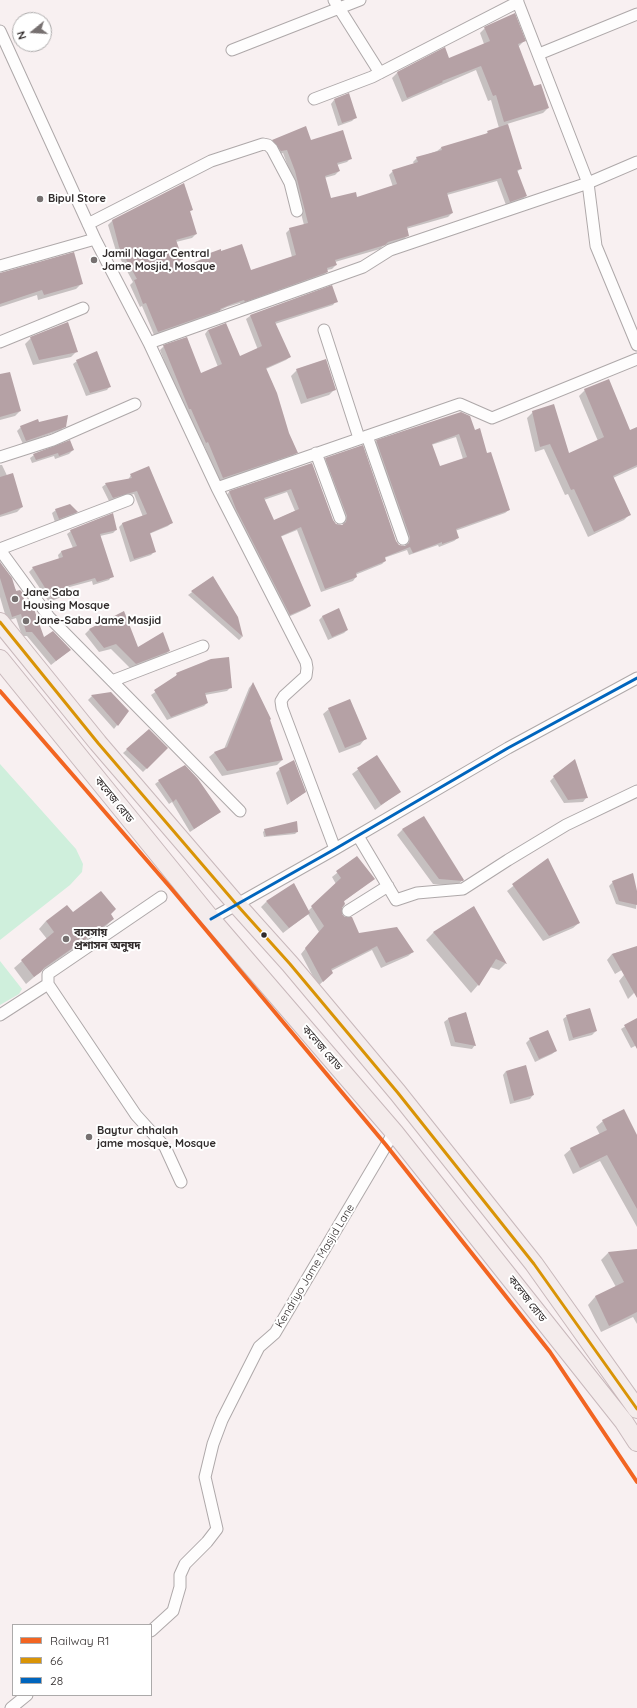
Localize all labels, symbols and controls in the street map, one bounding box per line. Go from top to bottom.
north arrow [12,12,52,52]
text: N [14,29,29,41]
place label: Bipul Store [48,192,106,206]
marker: Bipul Store [35,194,45,204]
place label: Jamil Nagar Central Jame Mosjid, Mosque [102,247,216,273]
marker: Jamil Nagar Central Jame Mosjid, Mosque [89,255,99,265]
place label: Jane Saba Housing Mosque [23,586,110,612]
marker: Jane Saba Housing Mosque [10,594,20,604]
place label: Jane-Saba Jame Masjid [34,614,161,628]
marker: Jane-Saba Jame Masjid [21,616,31,626]
street label: কলেজ রোড [92,775,136,825]
place label: ব্যবসায় প্রশাসন অনুষদ [74,926,141,952]
unlabelled marker [259,930,269,940]
marker: ব্যবসায় প্রশাসন অনুষদ [61,934,71,944]
street label: কলেজ রোড [299,1023,345,1073]
place label: Baytur chhalah jame mosque, Mosque [97,1124,216,1150]
marker: Baytur chhalah jame mosque, Mosque [84,1132,94,1142]
street label: Kendriyo Jame Masjid Lane [273,1202,357,1330]
street label: কলেজ রোড [505,1273,549,1325]
legend [12,1624,152,1696]
text: Railway R1 [50,1633,109,1648]
text: 66 [50,1653,63,1668]
text: 28 [50,1673,63,1688]

